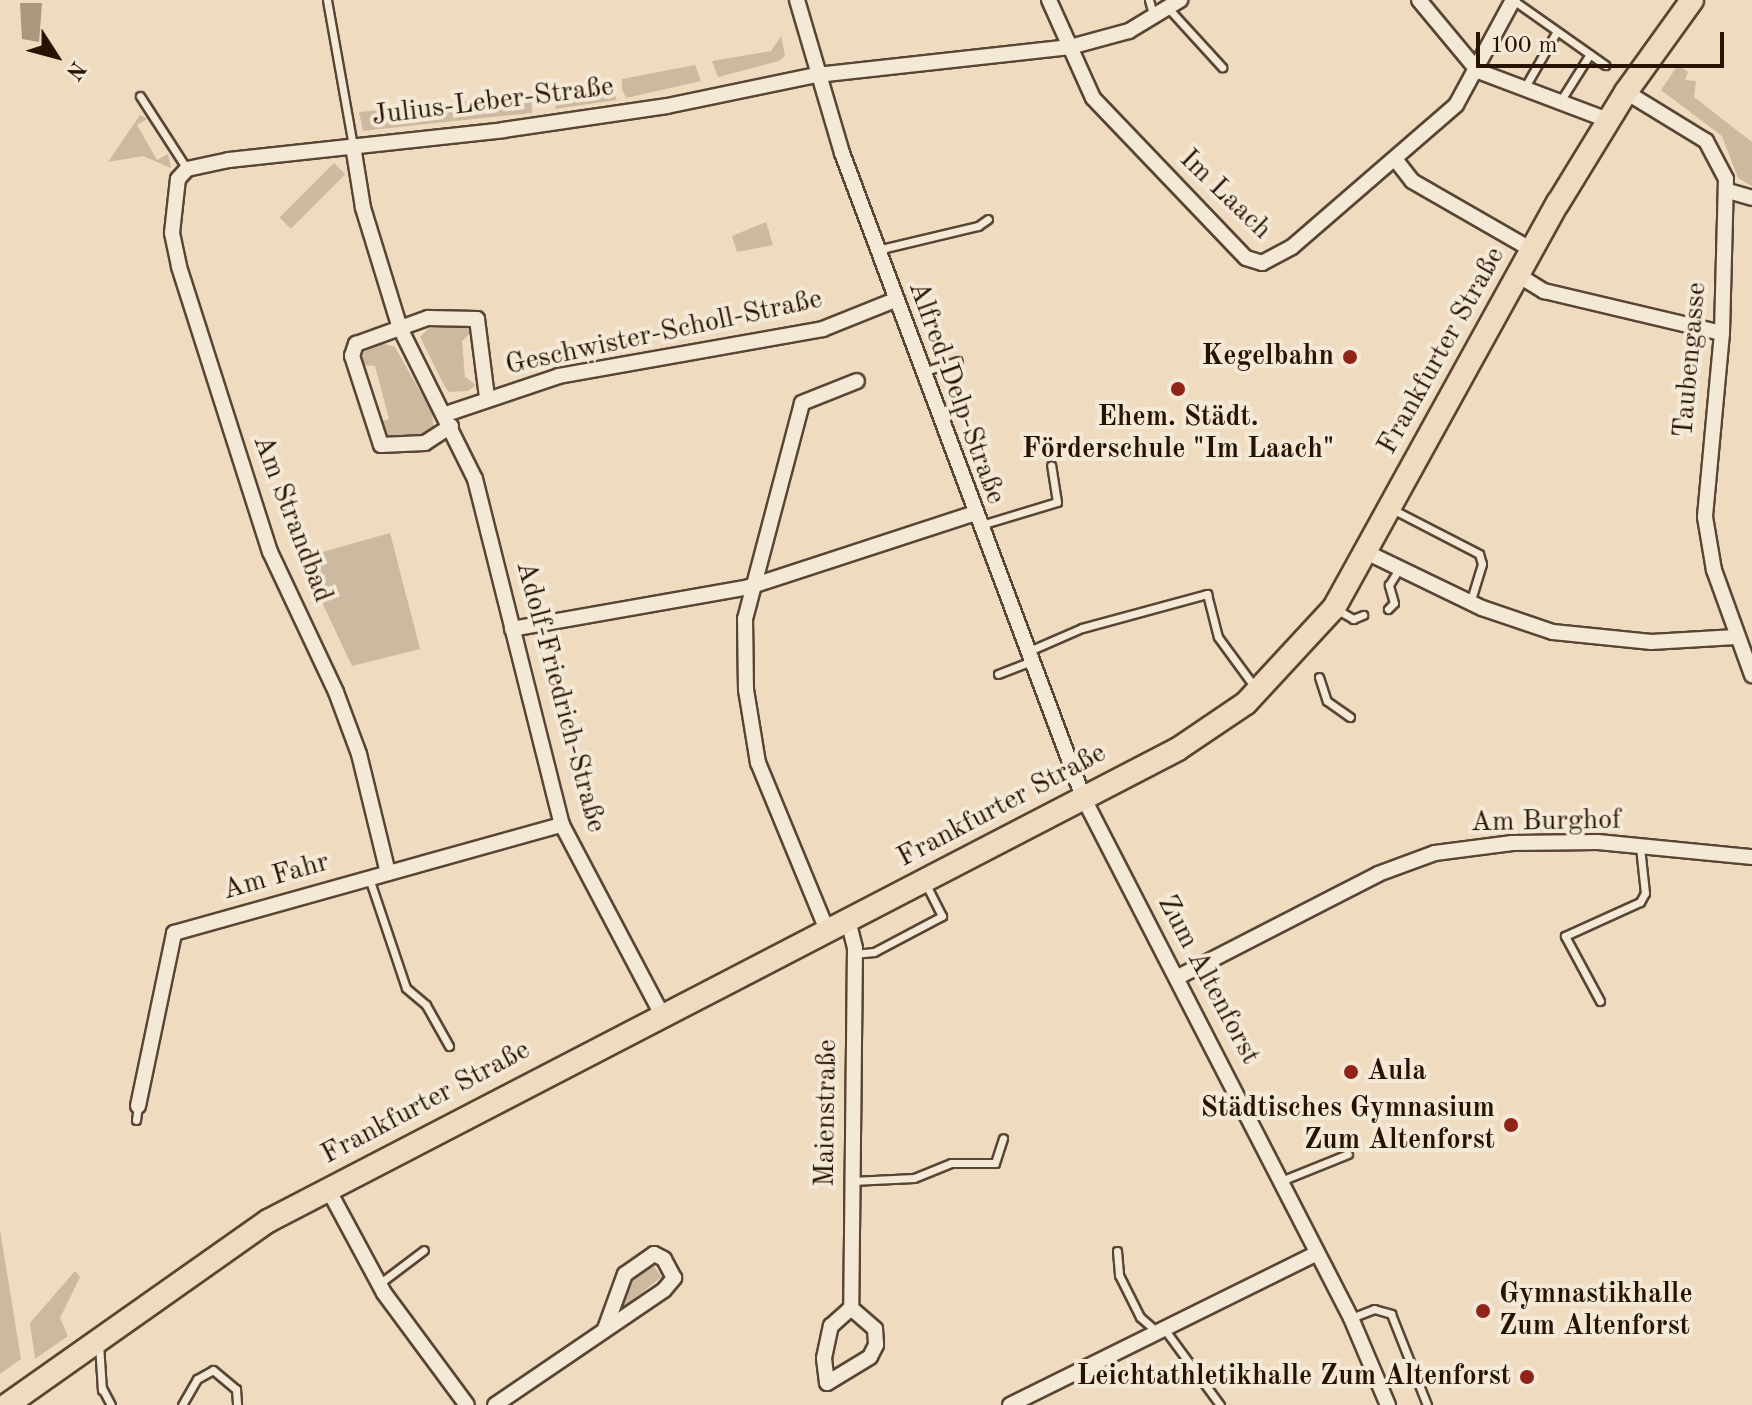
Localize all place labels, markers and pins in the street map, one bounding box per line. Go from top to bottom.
place label: Kegelbahn [1202,340,1334,374]
marker: Kegelbahn [1341,348,1359,366]
marker: Ehem. Städt. Förderschule "Im Laach" [1169,380,1187,398]
place label: Ehem. Städt. Förderschule "Im Laach" [1022,401,1334,467]
place label: Aula [1367,1055,1426,1089]
marker: Aula [1342,1063,1360,1081]
place label: Städtisches Gymnasium Zum Altenforst [1201,1092,1495,1158]
marker: Städtisches Gymnasium Zum Altenforst [1502,1116,1520,1134]
place label: Gymnastikhalle Zum Altenforst [1499,1278,1693,1344]
marker: Gymnastikhalle Zum Altenforst [1474,1302,1492,1320]
place label: Leichtathletikhalle Zum Altenforst [1077,1360,1511,1394]
marker: Leichtathletikhalle Zum Altenforst [1518,1368,1536,1386]

